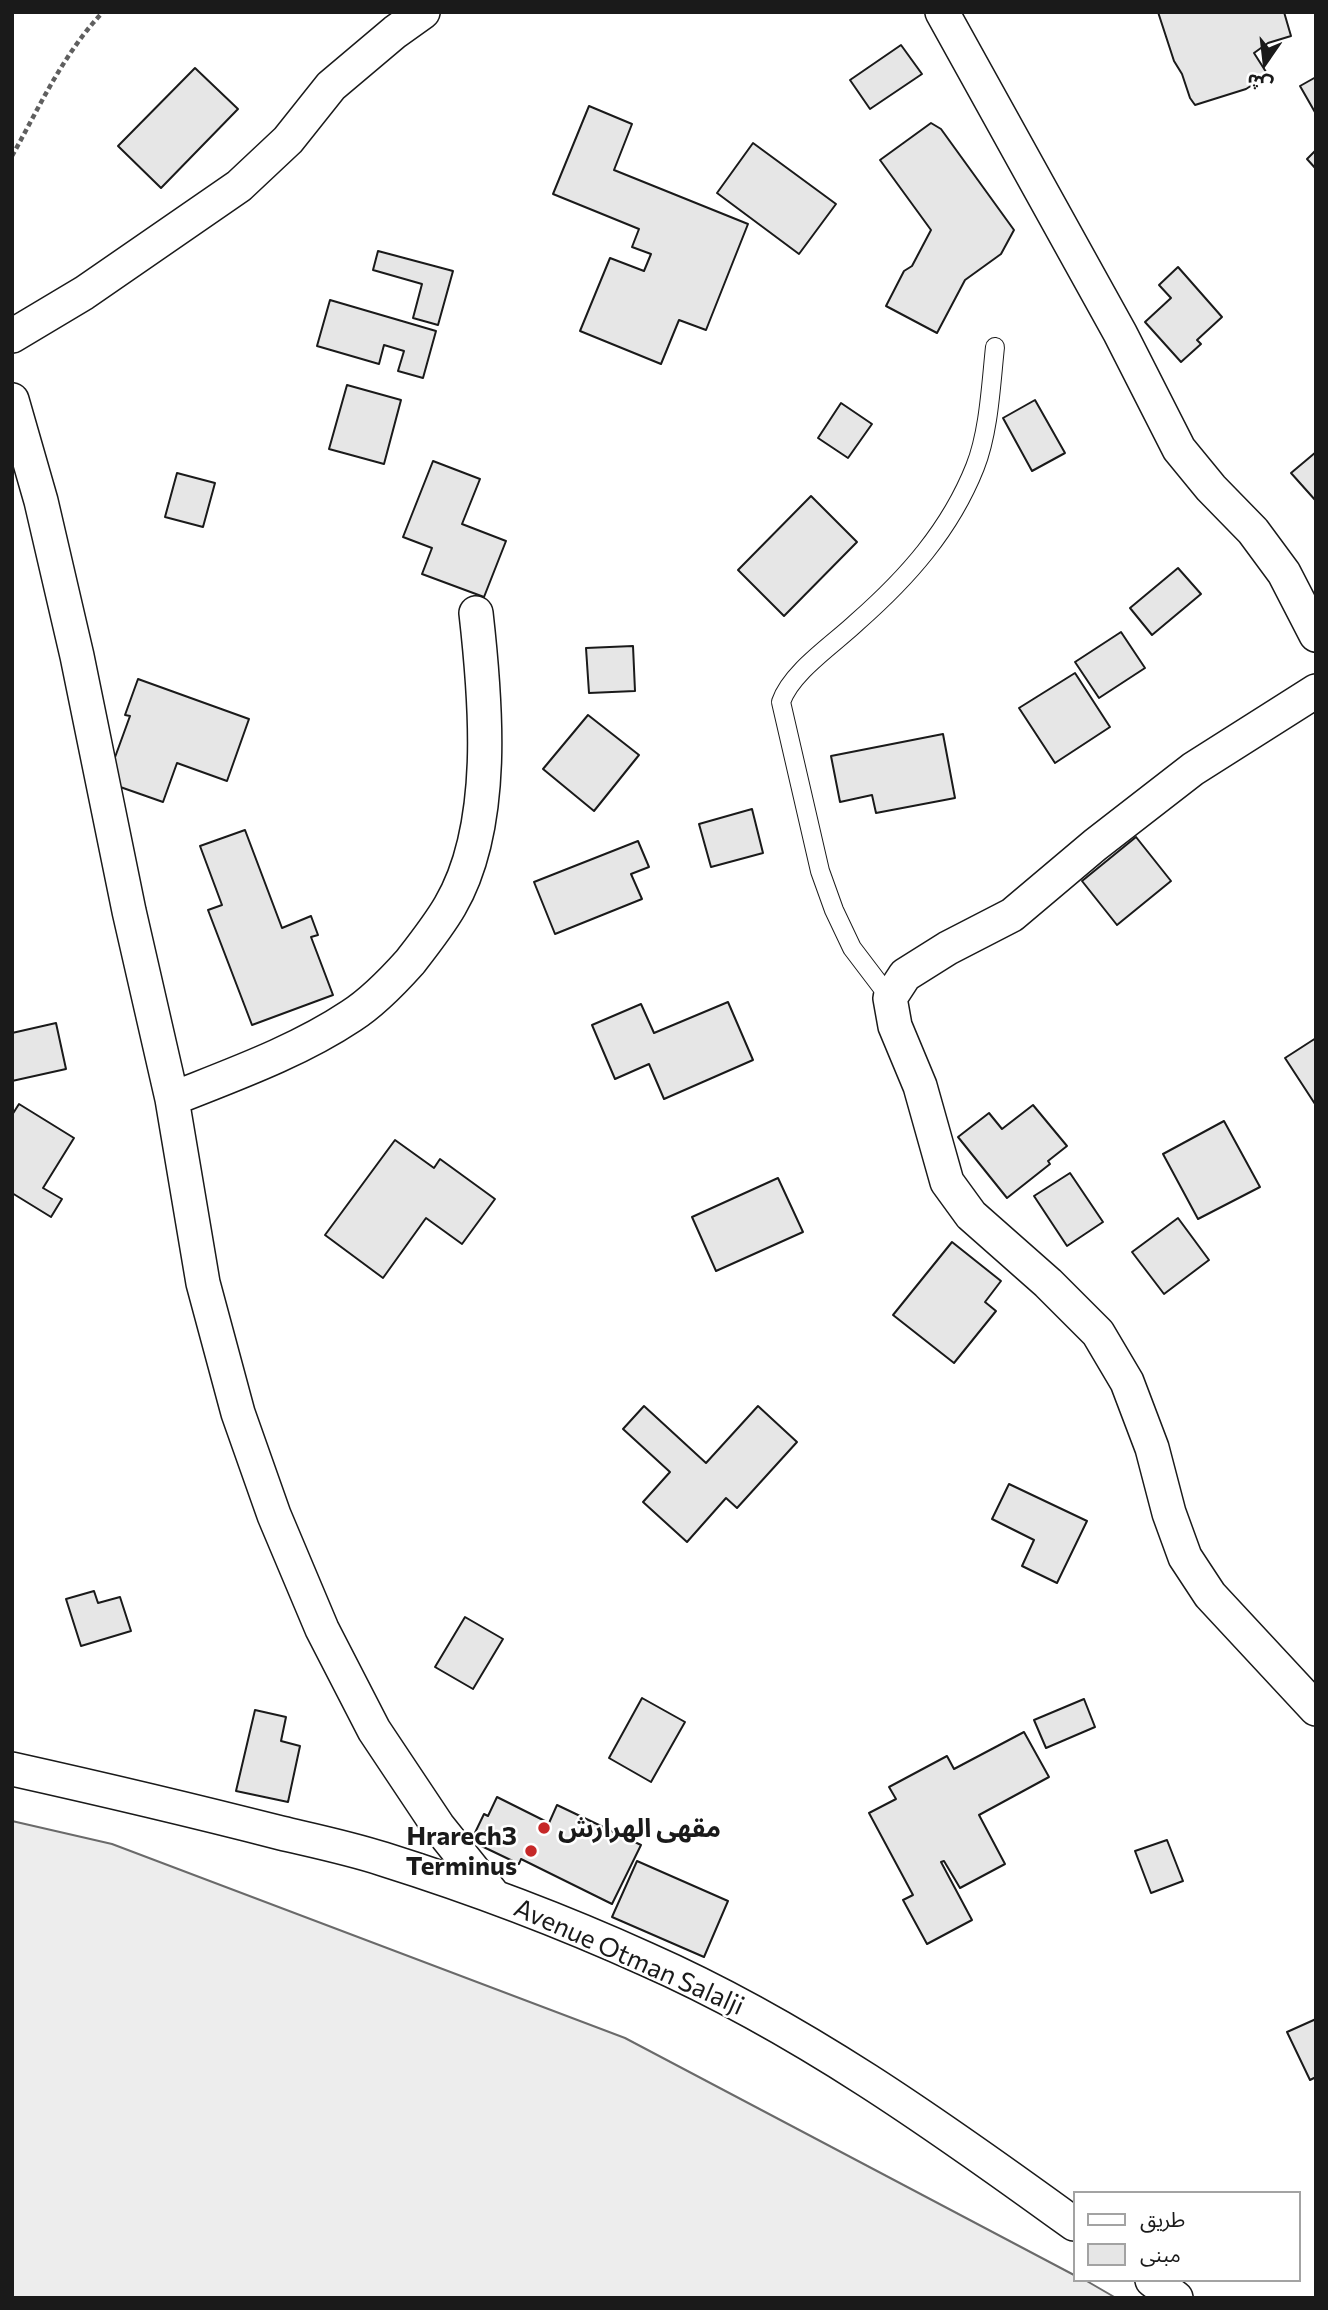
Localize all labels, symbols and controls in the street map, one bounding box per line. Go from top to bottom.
north arrow [1230,28,1300,98]
text: ش [1244,70,1275,98]
place label: مقهى الهرارش [558,1812,721,1844]
place label: Hrarech3 Terminus [406,1820,517,1882]
marker: مقهى الهرارش [536,1820,552,1836]
marker: Hrarech3 Terminus [523,1843,539,1859]
street label: Avenue Otman Salalji [509,1892,749,2022]
legend [1072,2191,1300,2282]
text: طريق [1140,2206,1185,2231]
text: مبنى [1140,2241,1181,2266]

